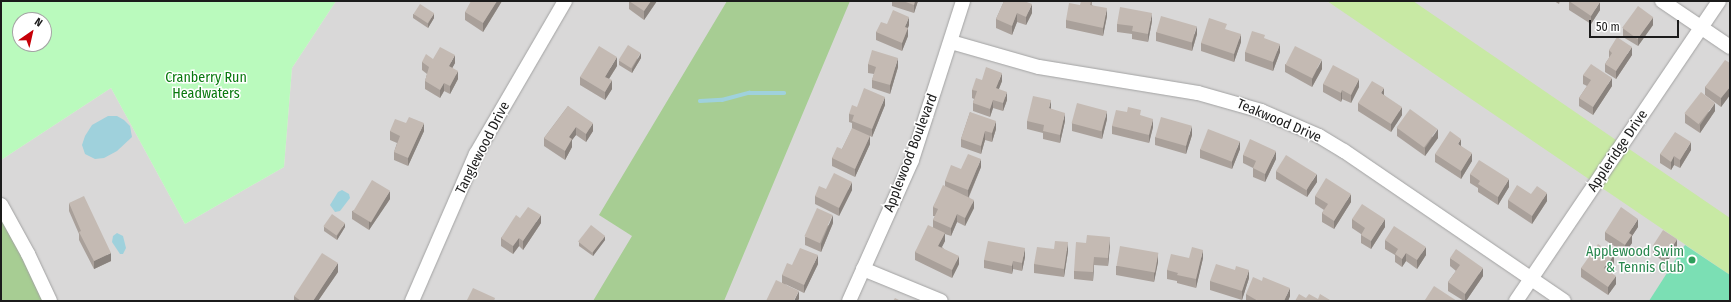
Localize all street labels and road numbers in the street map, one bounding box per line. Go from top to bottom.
street label: Applewood Boulevard [881,92,941,214]
street label: Teakwood Drive [1234,96,1324,146]
street label: Tanglewood Drive [452,99,514,197]
street label: Appleridge Drive [1584,107,1652,195]

